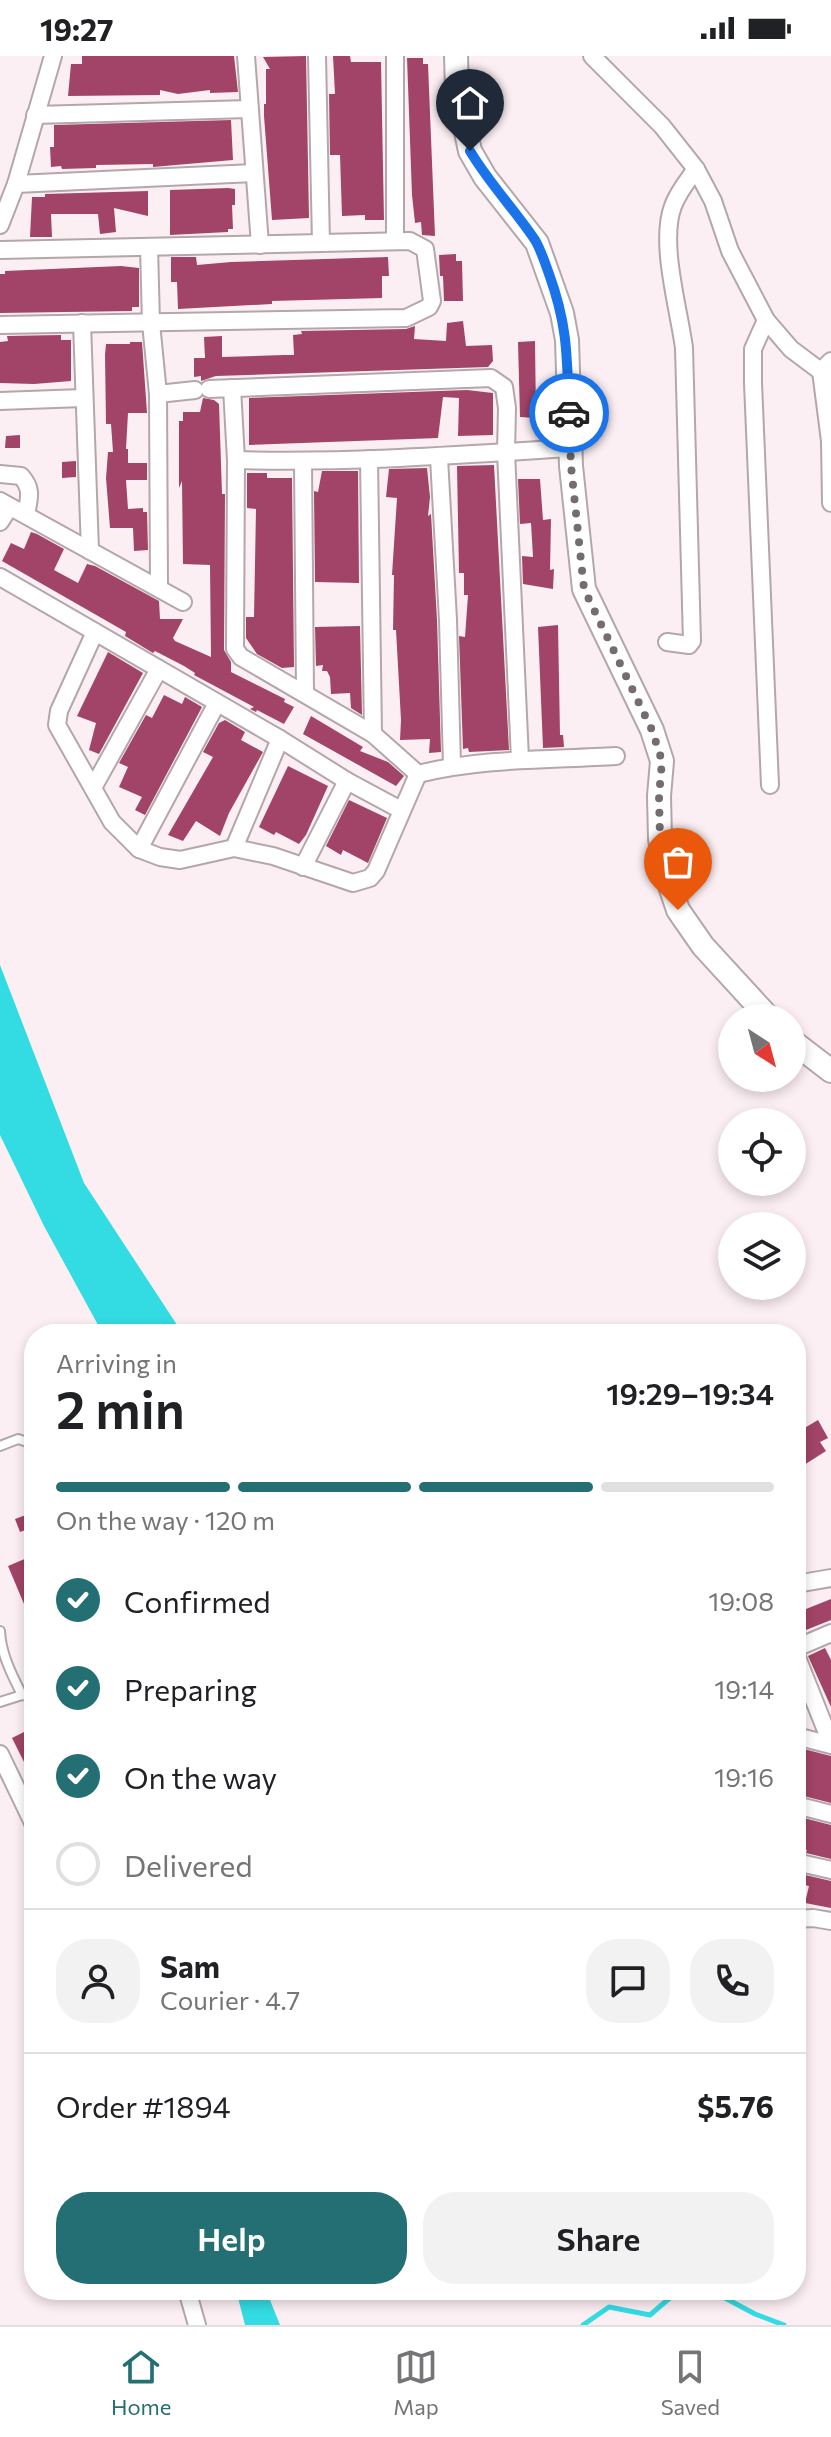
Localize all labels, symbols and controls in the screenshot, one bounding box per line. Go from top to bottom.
text: 19:27 [40,10,113,47]
pin [436,69,504,151]
icon: home [448,81,492,125]
courier [529,373,609,453]
icon: car [547,391,591,435]
pin [644,828,712,910]
icon: bag [656,840,700,884]
north arrow [718,1004,806,1092]
map controls [718,1004,806,1300]
button: locate [718,1108,806,1196]
button: layers [718,1212,806,1300]
text: Arriving in [56,1347,177,1378]
text: 19:29–19:34 [606,1374,774,1411]
text: 2 min [56,1376,185,1440]
text: On the way · 120 m [56,1504,275,1535]
icon: check [56,1578,100,1622]
text: Confirmed [124,1582,271,1619]
text: 19:08 [708,1585,774,1616]
icon: check [56,1666,100,1710]
text: Preparing [124,1670,257,1707]
text: 19:14 [714,1673,774,1704]
icon: check [56,1754,100,1798]
text: On the way [124,1758,277,1795]
text: 19:16 [714,1761,774,1792]
text: Delivered [124,1846,253,1883]
button: person [56,1939,140,2023]
button: chat [586,1939,670,2023]
button: phone [690,1939,774,2023]
text: Sam [160,1947,220,1984]
text: Courier · 4.7 [160,1984,300,2015]
text: Order #1894 [56,2087,231,2124]
text: $5.76 [697,2087,774,2124]
button: Help [56,2192,407,2284]
button: Share [423,2192,774,2284]
tab: Home [111,2345,171,2420]
tab: Map [393,2345,439,2420]
tab: Saved [661,2345,720,2420]

